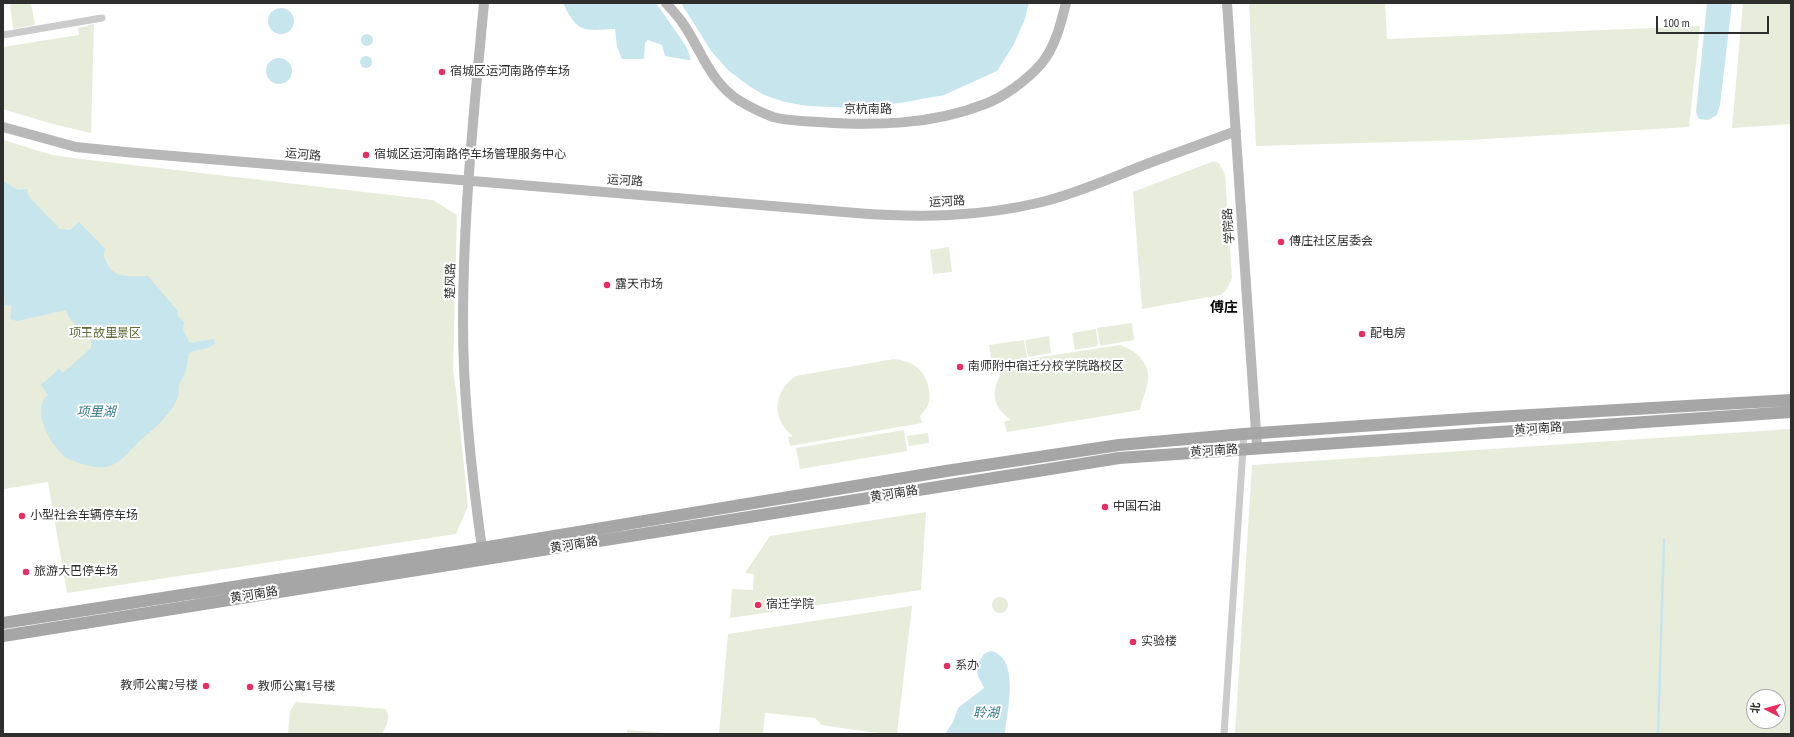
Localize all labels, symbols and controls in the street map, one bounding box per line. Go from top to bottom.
scale bar [1658,8,1771,34]
text: 100 m [1663,15,1690,30]
place label: 宿城区运河南路停车场 [450,65,570,79]
marker: 宿城区运河南路停车场 [437,67,447,77]
street label: 京杭南路 [844,103,892,117]
street label: 运河路 [284,146,322,164]
place label: 宿城区运河南路停车场管理服务中心 [374,148,566,162]
marker: 宿城区运河南路停车场管理服务中心 [361,150,371,160]
street label: 运河路 [607,173,643,189]
street label: 运河路 [929,194,965,210]
street label: 学院路 [1221,208,1237,244]
place label: 傅庄社区居委会 [1289,235,1373,249]
marker: 傅庄社区居委会 [1276,237,1286,247]
street label: 楚风路 [443,263,459,299]
place label: 露天市场 [615,278,663,292]
marker: 露天市场 [602,280,612,290]
district label: 傅庄 [1210,300,1238,316]
park label: 项王故里景区 [69,327,141,341]
place label: 配电房 [1370,327,1406,341]
marker: 配电房 [1357,329,1367,339]
place label: 南师附中宿迁分校学院路校区 [968,360,1124,374]
marker: 南师附中宿迁分校学院路校区 [955,362,965,372]
water label: 项里湖 [77,404,115,420]
street label: 黄河南路 [1514,420,1562,438]
street label: 黄河南路 [1190,442,1238,460]
street label: 黄河南路 [869,483,919,505]
place label: 中国石油 [1113,500,1161,514]
marker: 中国石油 [1100,502,1110,512]
place label: 小型社会车辆停车场 [30,509,138,523]
marker: 小型社会车辆停车场 [17,511,27,521]
street label: 黄河南路 [549,534,599,556]
place label: 旅游大巴停车场 [34,565,118,579]
marker: 旅游大巴停车场 [21,567,31,577]
street label: 黄河南路 [229,584,279,606]
place label: 宿迁学院 [766,598,814,612]
marker: 宿迁学院 [753,600,763,610]
place label: 实验楼 [1141,635,1177,649]
marker: 实验楼 [1128,637,1138,647]
place label: 系办 [955,659,979,673]
marker: 系办 [942,661,952,671]
place label: 教师公寓2号楼 [121,679,198,693]
place label: 教师公寓1号楼 [258,680,335,694]
marker: 教师公寓2号楼 [201,681,211,691]
marker: 教师公寓1号楼 [245,682,255,692]
north arrow [1746,689,1786,729]
text: 北 [1748,702,1763,714]
water label: 聆湖 [973,705,999,721]

